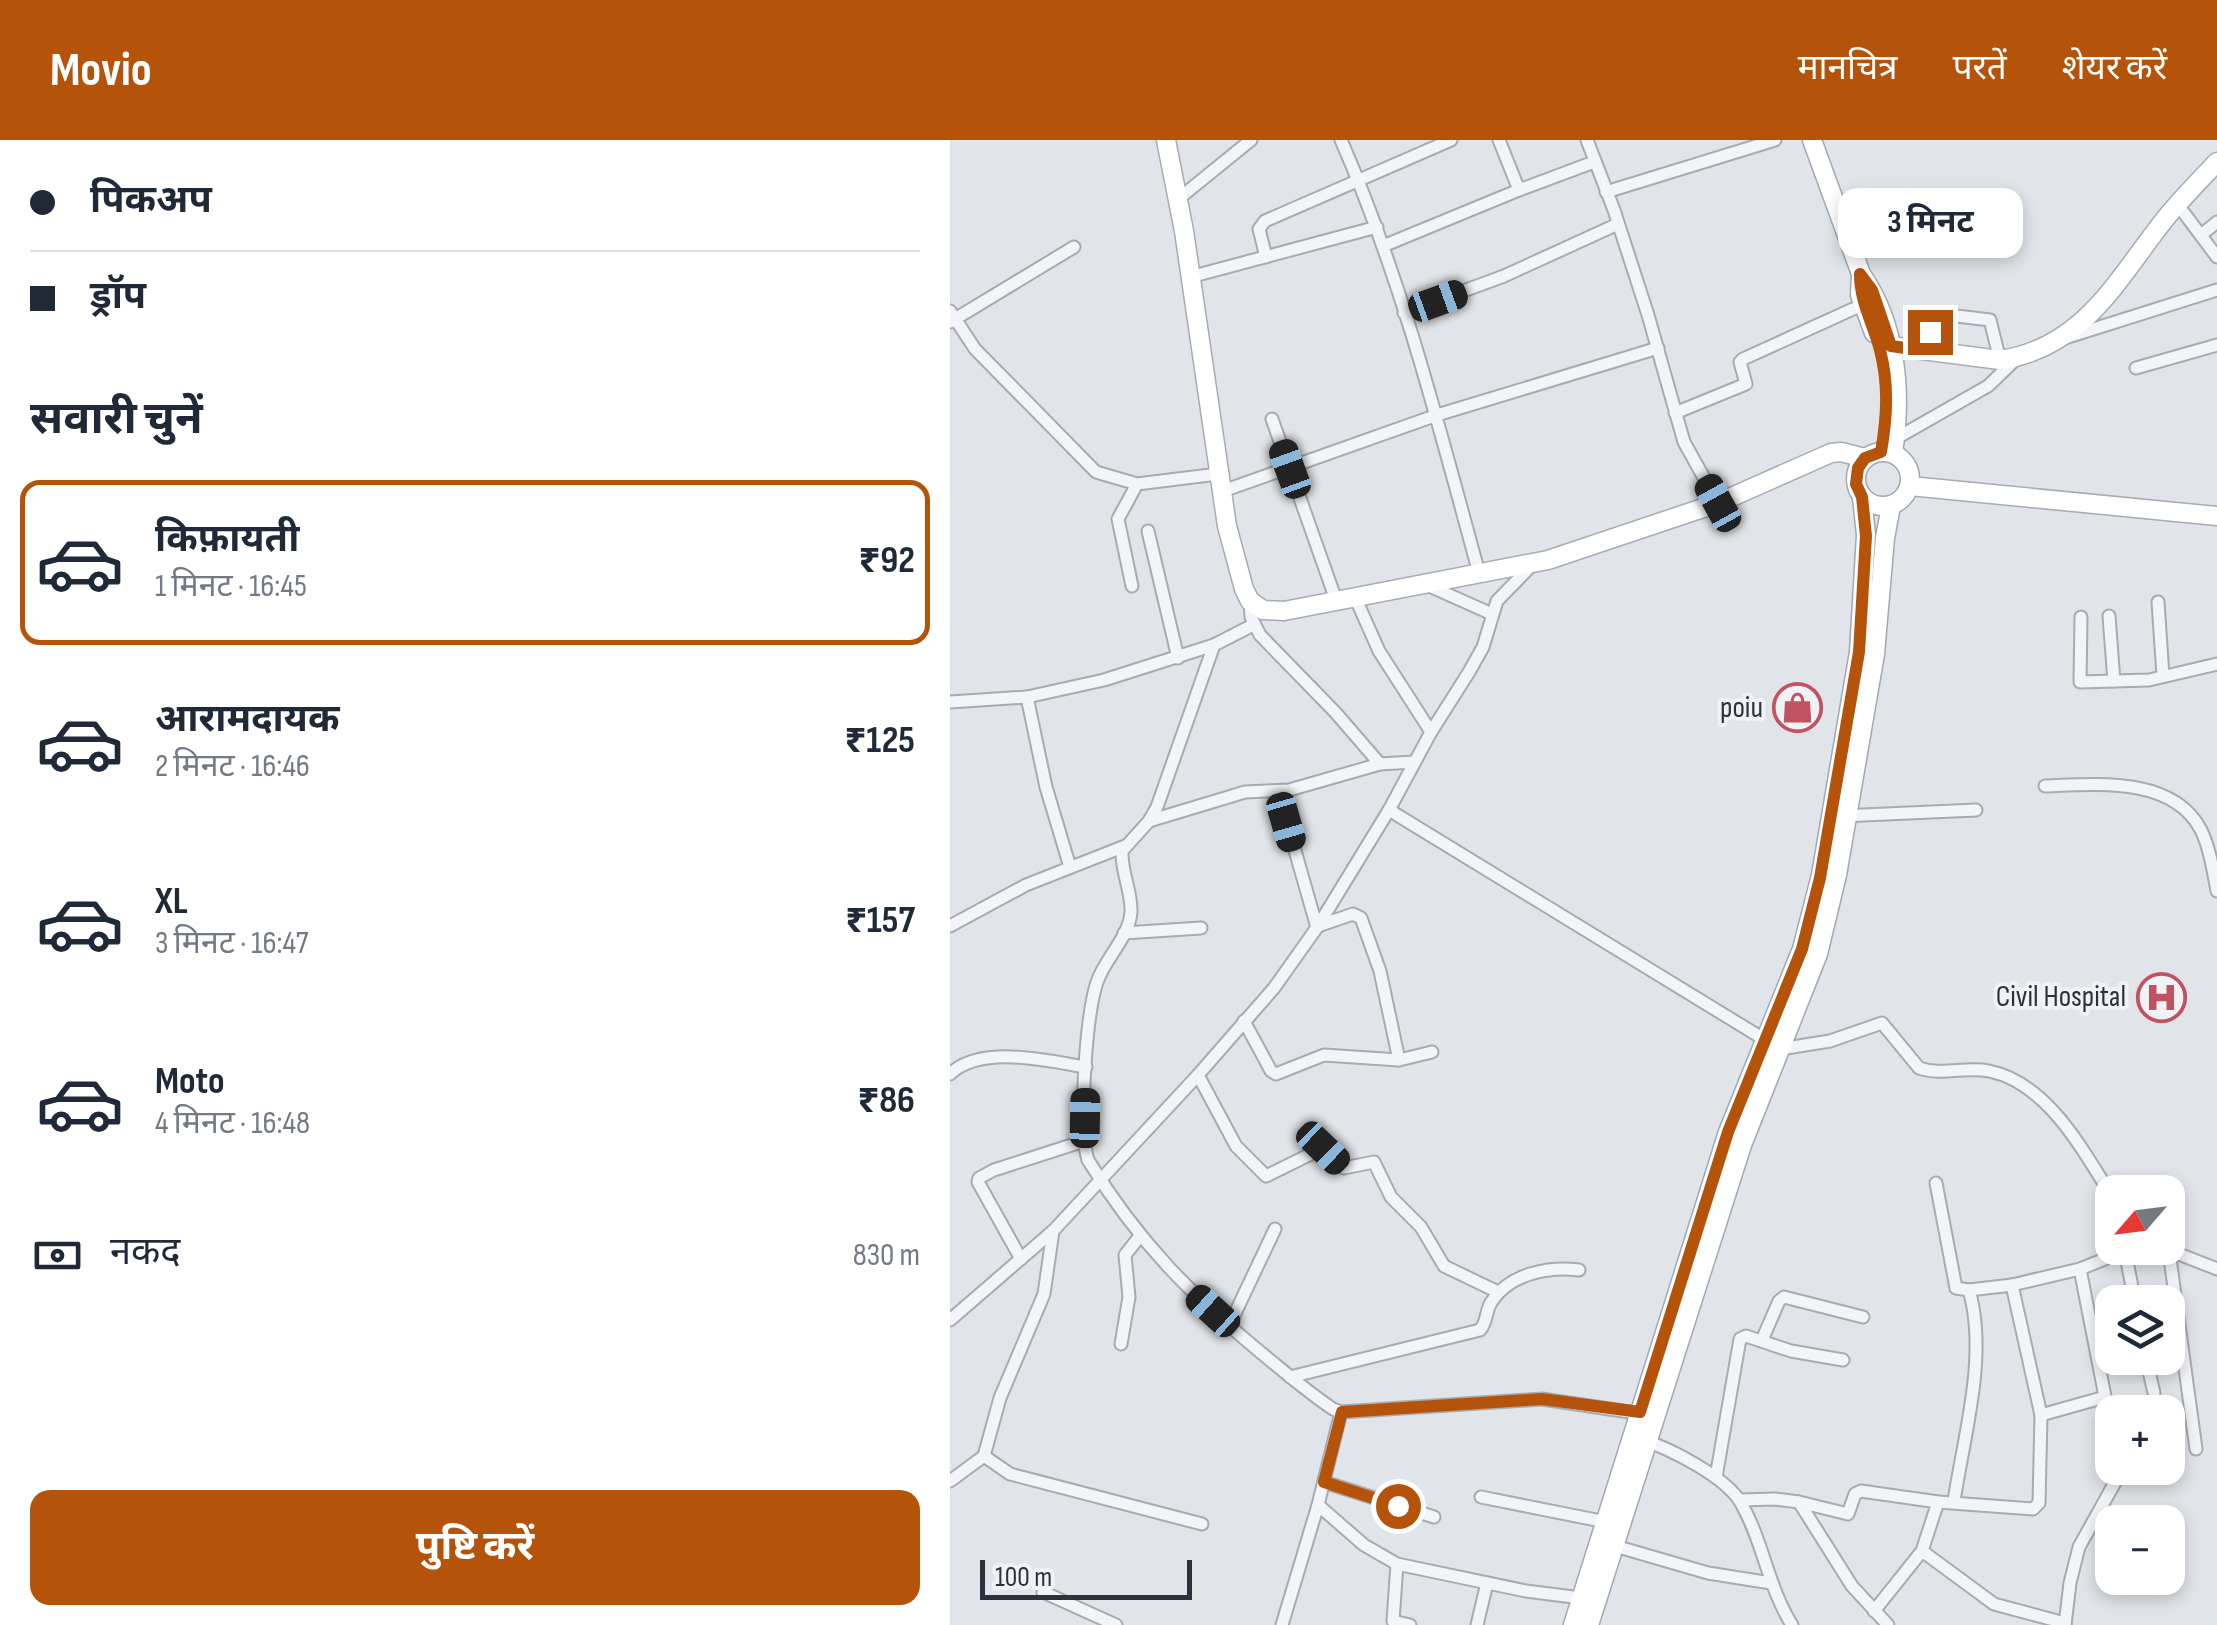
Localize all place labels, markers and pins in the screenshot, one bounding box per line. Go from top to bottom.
shop icon: poiu [1772,682,1824,734]
place label: poiu [1720,690,1763,726]
hospital icon: Civil Hospital [2135,971,2187,1023]
place label: Civil Hospital [1996,979,2126,1015]

